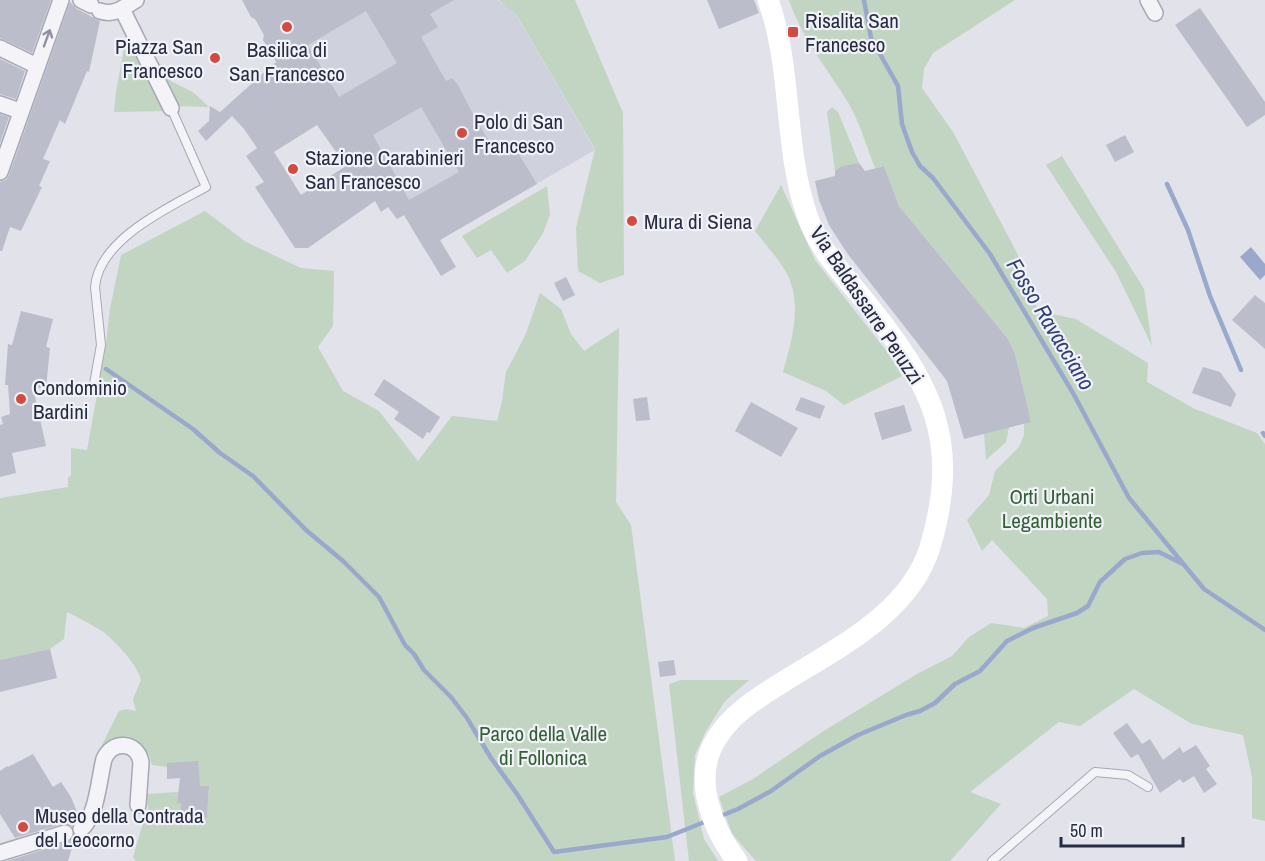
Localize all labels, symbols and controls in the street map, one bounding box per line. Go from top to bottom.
place label: Risalita San Francesco [805,6,899,59]
marker: Basilica di San Francesco [280,20,294,34]
marker: Risalita San Francesco [786,25,800,39]
one-way arrow [43,29,54,48]
place label: Piazza San Francesco [115,32,203,85]
place label: Basilica di San Francesco [229,35,345,88]
marker: Piazza San Francesco [208,51,222,65]
place label: Polo di San Francesco [474,107,563,160]
marker: Polo di San Francesco [455,126,469,140]
place label: Stazione Carabinieri San Francesco [305,143,464,196]
marker: Stazione Carabinieri San Francesco [286,162,300,176]
place label: Mura di Siena [644,207,753,236]
marker: Mura di Siena [625,214,639,228]
street label: Via Baldassarre Peruzzi [803,220,931,390]
water label: Fosso Ravacciano [1000,253,1102,395]
place label: Condominio Bardini [33,373,127,426]
marker: Condominio Bardini [14,392,28,406]
park label: Orti Urbani Legambiente [1002,482,1102,535]
park label: Parco della Valle di Follonica [479,719,607,772]
place label: Museo della Contrada del Leocorno [35,801,204,854]
scale bar [1061,810,1182,848]
text: 50 m [1070,818,1103,843]
marker: Museo della Contrada del Leocorno [16,820,30,834]

